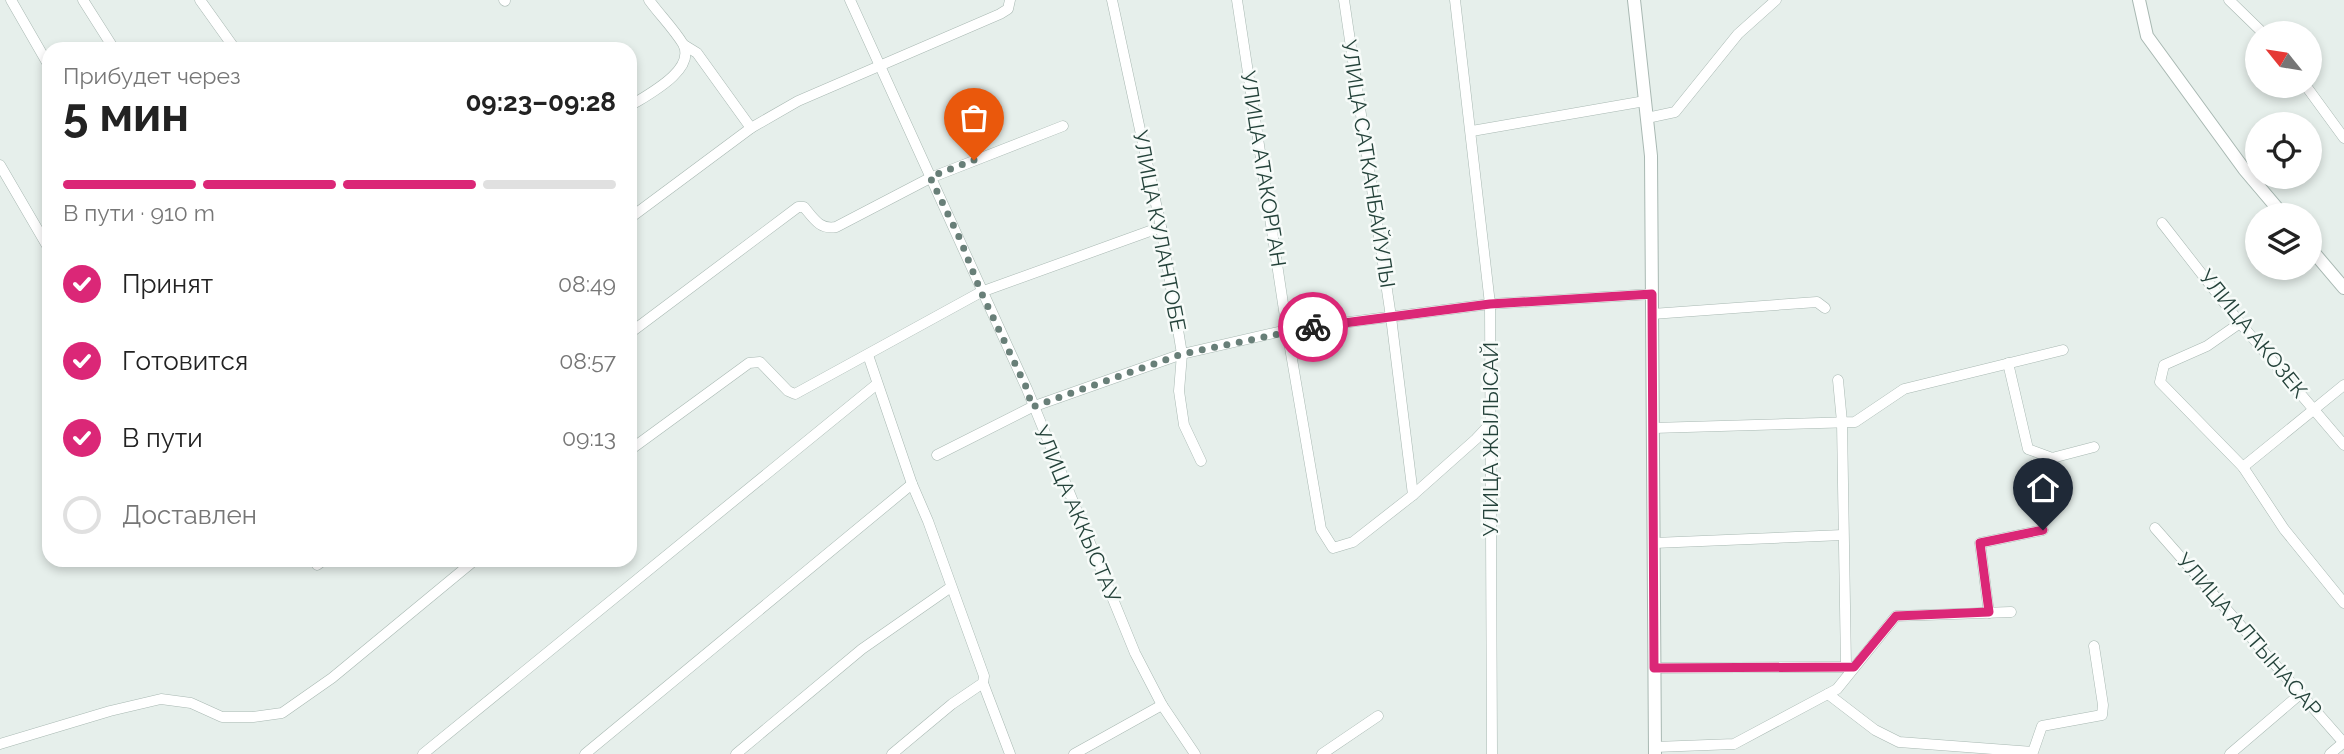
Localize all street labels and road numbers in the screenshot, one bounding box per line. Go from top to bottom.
street label: УЛИЦА САТКАНБАЙУЛЫ [1337,38,1400,290]
street label: УЛИЦА АТАКОРГАН [1236,69,1291,269]
street label: УЛИЦА КУЛАНТОБЕ [1128,128,1191,334]
street label: УЛИЦА АКОЗЕК [2194,264,2313,403]
street label: УЛИЦА ЖЫЛЫСАЙ [1478,342,1503,536]
street label: УЛИЦА АККЫСТАУ [1029,422,1126,607]
street label: УЛИЦА АЛТЫНАСАР [2172,548,2327,722]

